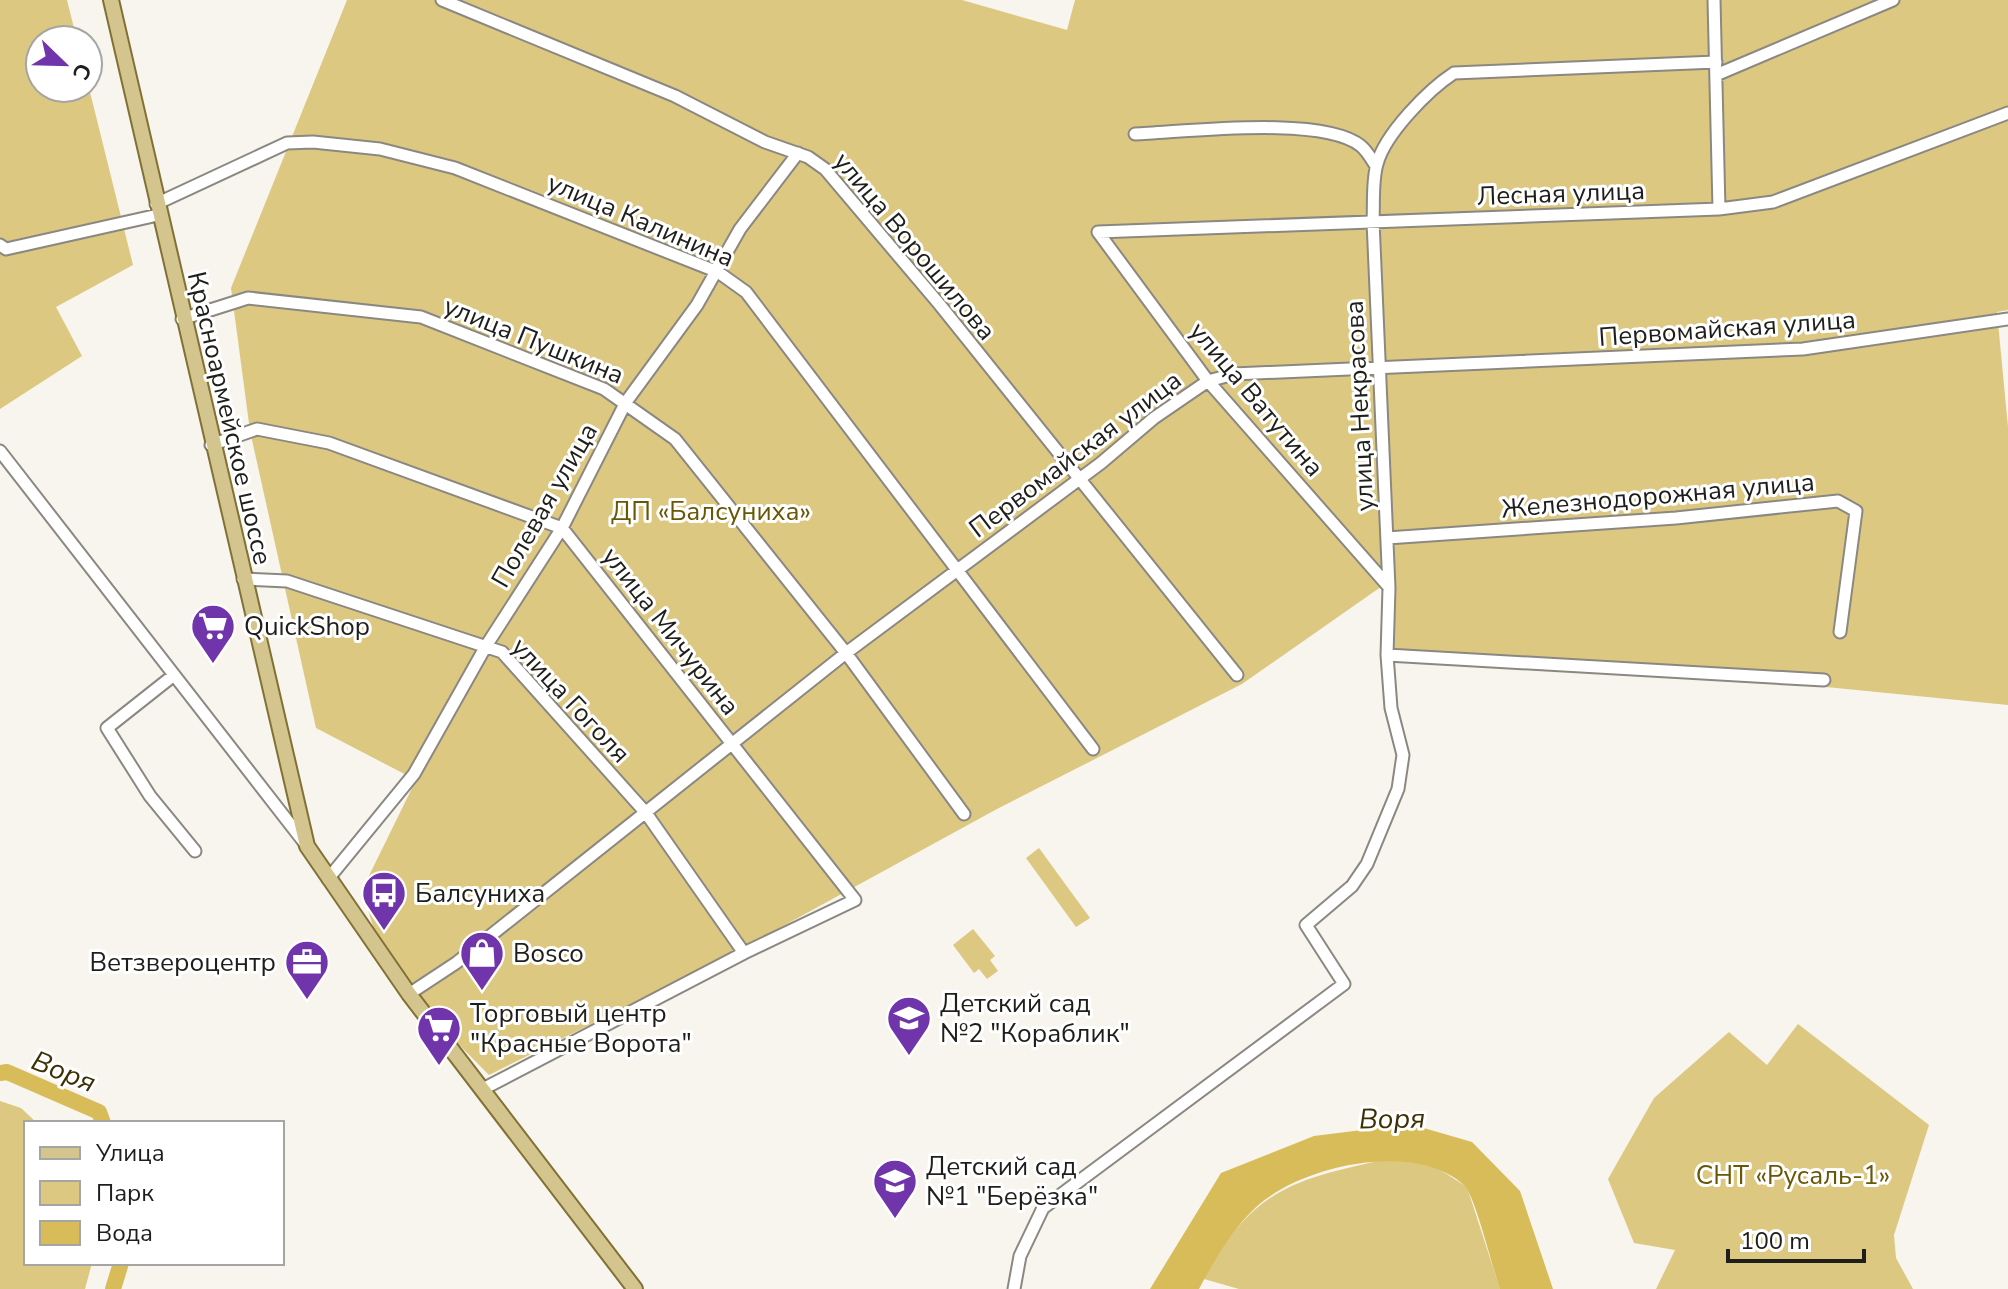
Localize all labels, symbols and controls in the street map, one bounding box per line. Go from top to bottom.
north arrow [24,24,104,104]
text: С [65,59,98,84]
street label: улица Ворошилова [826,145,1004,348]
street label: улица Калинина [542,165,740,276]
street label: Лесная улица [1476,173,1646,214]
street label: Красноармейское шоссе [179,268,280,568]
street label: улица Пушкина [439,288,629,393]
street label: улица Некрасова [1336,299,1383,512]
street label: Первомайская улица [1597,302,1857,355]
street label: улица Ватутина [1181,314,1332,484]
street label: Первомайская улица [962,363,1189,546]
street label: Полевая улица [483,417,606,594]
street label: Железнодорожная улица [1500,464,1816,527]
park label: ДП «Балсуниха» [611,494,811,529]
street label: улица Мичурина [594,540,747,723]
supermarket icon: QuickShop [189,602,237,665]
place label: QuickShop [244,609,370,644]
street label: улица Гоголя [503,630,638,771]
bus stop icon: Балсуниха [360,869,408,932]
place label: Балсуниха [415,876,545,911]
shop icon: Bosco [458,929,506,992]
place label: Bosco [513,936,584,971]
office icon: Ветзвероцентр [283,938,331,1001]
place label: Ветзвероцентр [90,945,276,980]
place label: Детский сад №2 "Кораблик" [940,986,1130,1051]
school or university icon: Детский сад №2 "Кораблик" [885,994,933,1057]
place label: Торговый центр "Красные Ворота" [470,996,692,1061]
supermarket icon: Торговый центр "Красные Ворота" [415,1004,463,1067]
water label: Воря [26,1042,102,1102]
water label: Воря [1358,1099,1426,1139]
legend [24,1121,284,1265]
text: Улица [95,1137,165,1169]
place label: Детский сад №1 "Берёзка" [926,1149,1098,1214]
school or university icon: Детский сад №1 "Берёзка" [871,1157,919,1220]
park label: СНТ «Русаль-1» [1696,1158,1890,1193]
text: Парк [96,1177,154,1209]
scale bar [1728,1213,1864,1263]
text: Вода [96,1217,153,1249]
text: 100 m [1740,1225,1810,1257]

